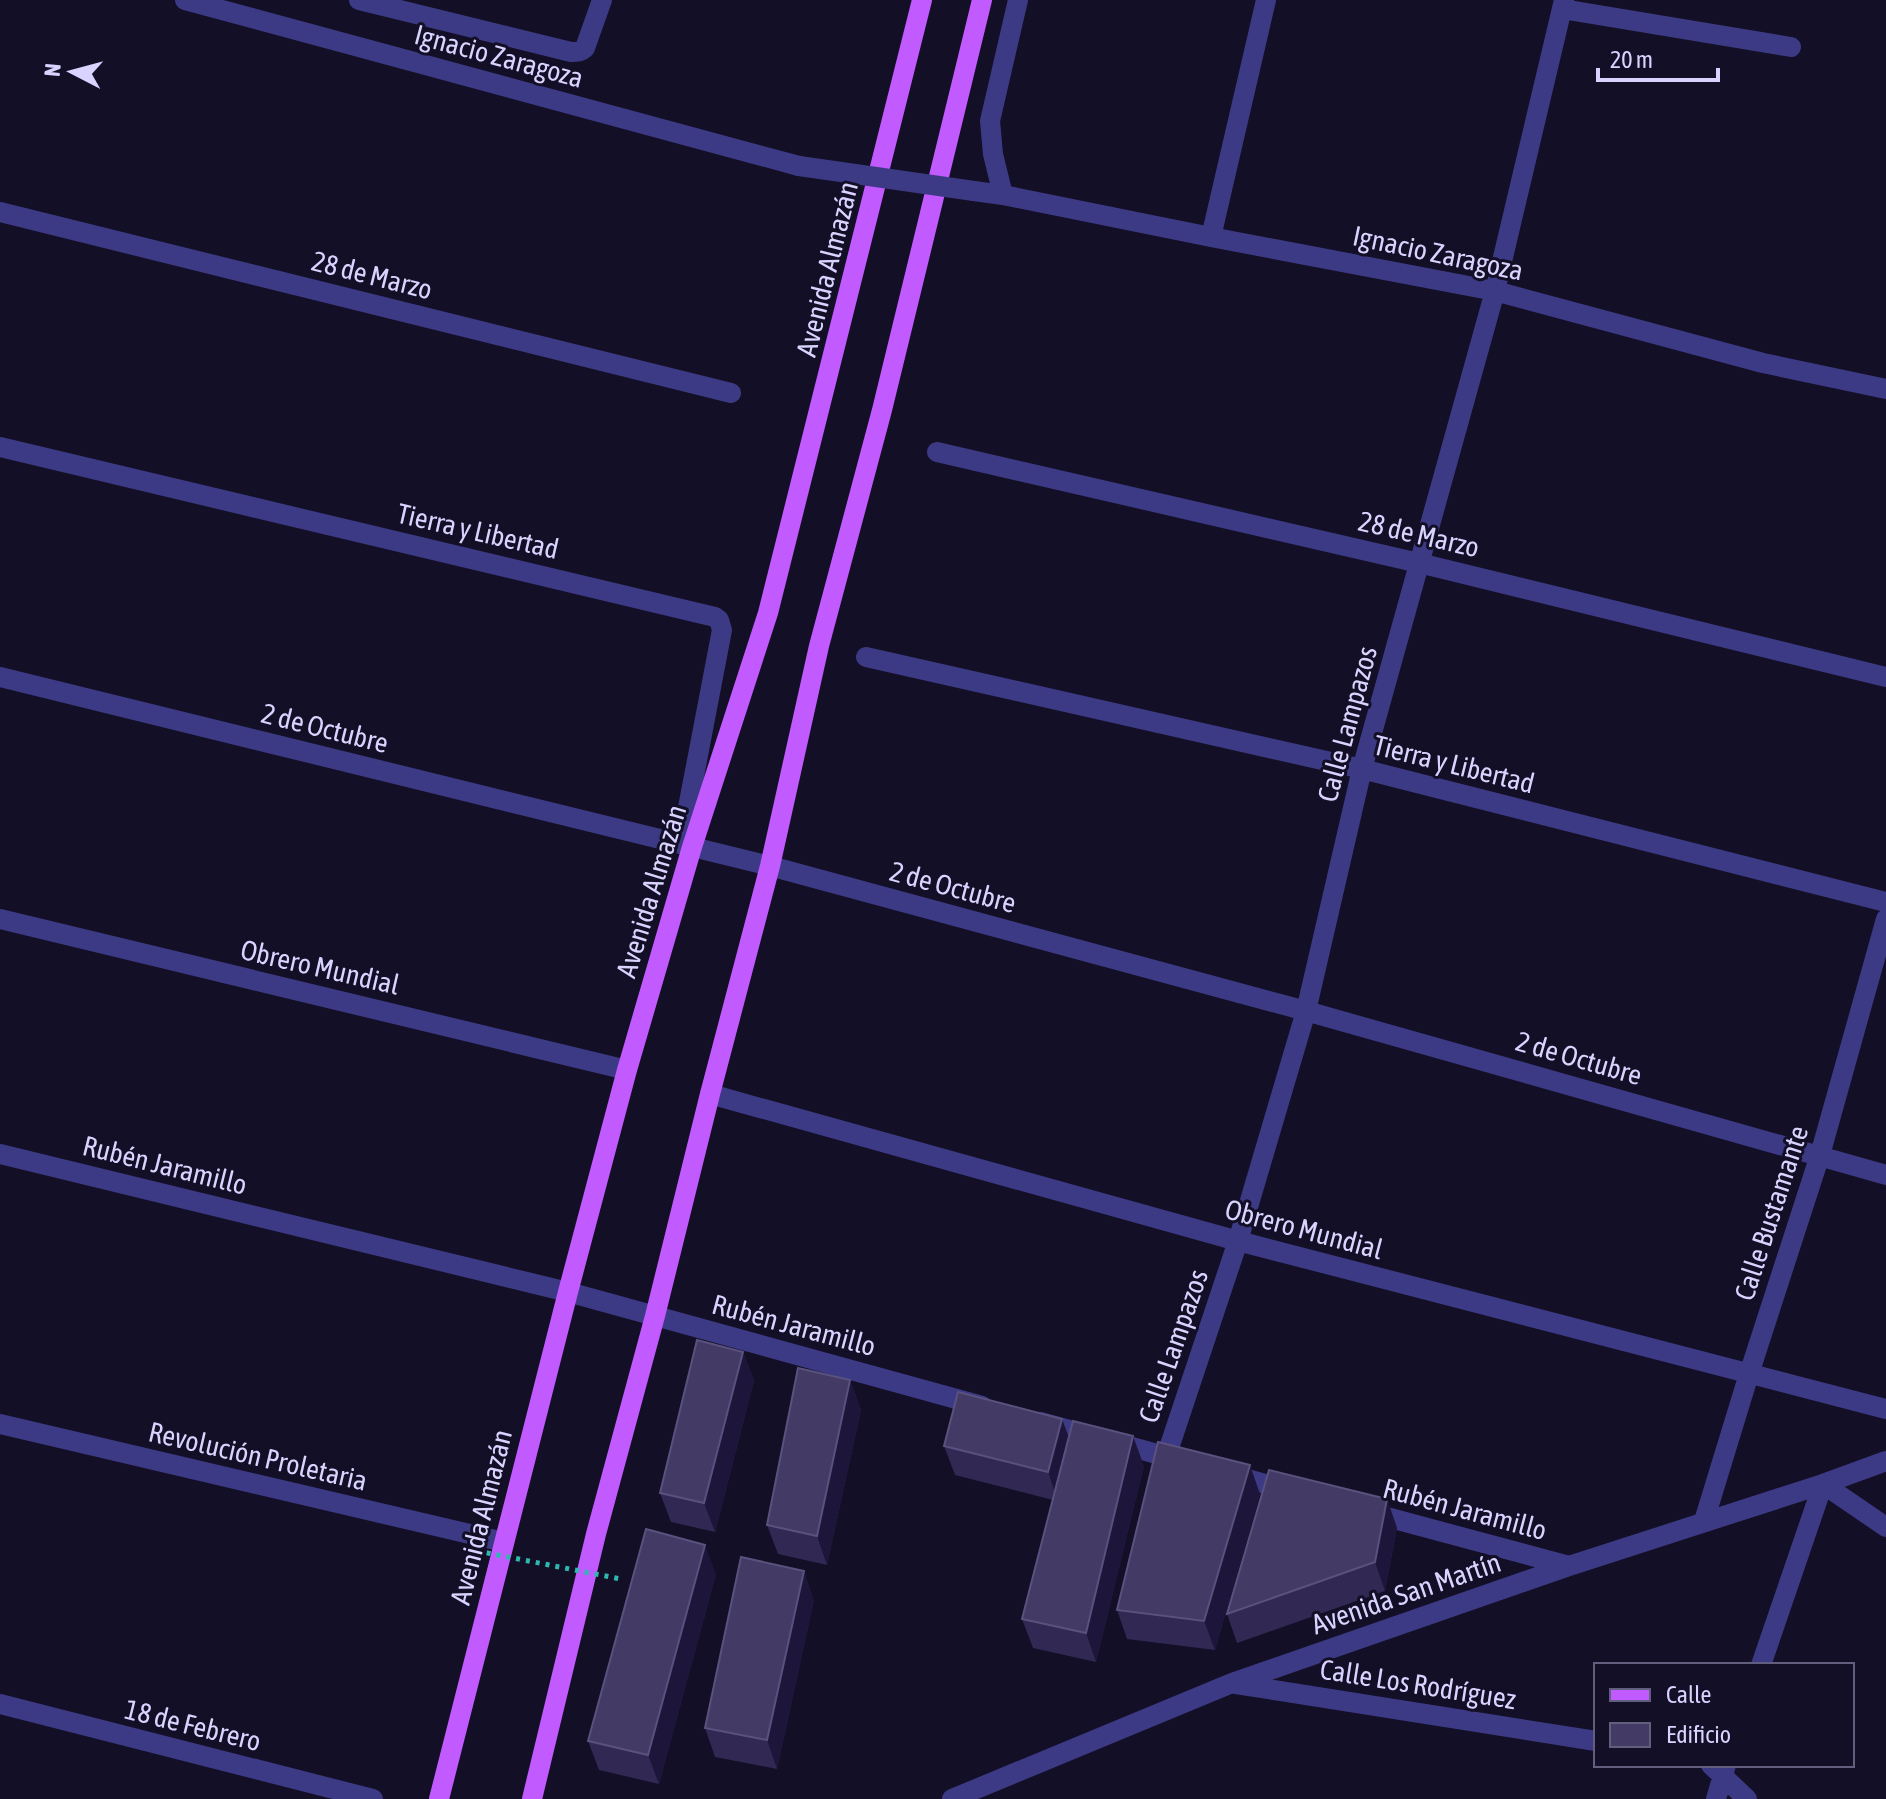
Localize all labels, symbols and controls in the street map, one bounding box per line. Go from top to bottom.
street label: Ignacio Zaragoza [411,18,587,94]
north arrow [32,32,112,112]
scale bar [1598,32,1718,82]
text: 20 m [1610,46,1653,73]
text: N [39,62,66,78]
street label: Avenida Almazán [790,178,864,360]
street label: Ignacio Zaragoza [1350,219,1526,287]
street label: 28 de Marzo [308,245,436,305]
street label: Tierra y Libertad [394,497,562,565]
street label: 28 de Marzo [1355,505,1483,563]
street label: Calle Lampazos [1311,643,1383,805]
street label: 2 de Octubre [258,697,392,759]
street label: Tierra y Libertad [1370,729,1538,799]
street label: Avenida Almazán [610,801,692,981]
street label: 2 de Octubre [886,855,1020,919]
street label: Obrero Mundial [238,933,403,1001]
street label: 2 de Octubre [1512,1025,1646,1091]
street label: Calle Bustamante [1728,1122,1814,1304]
street label: Rubén Jaramillo [80,1129,250,1201]
street label: Obrero Mundial [1222,1193,1387,1266]
street label: Calle Lampazos [1132,1265,1214,1427]
street label: Rubén Jaramillo [709,1288,879,1362]
street label: Revolución Proletaria [146,1415,370,1497]
street label: Avenida Almazán [444,1426,518,1608]
street label: Rubén Jaramillo [1380,1472,1550,1546]
street label: Avenida San Martín [1307,1546,1505,1640]
street label: Calle Los Rodríguez [1318,1653,1518,1715]
legend [1594,1663,1854,1767]
text: Calle [1666,1681,1711,1708]
street label: 18 de Febrero [122,1693,264,1757]
text: Edificio [1666,1721,1731,1748]

